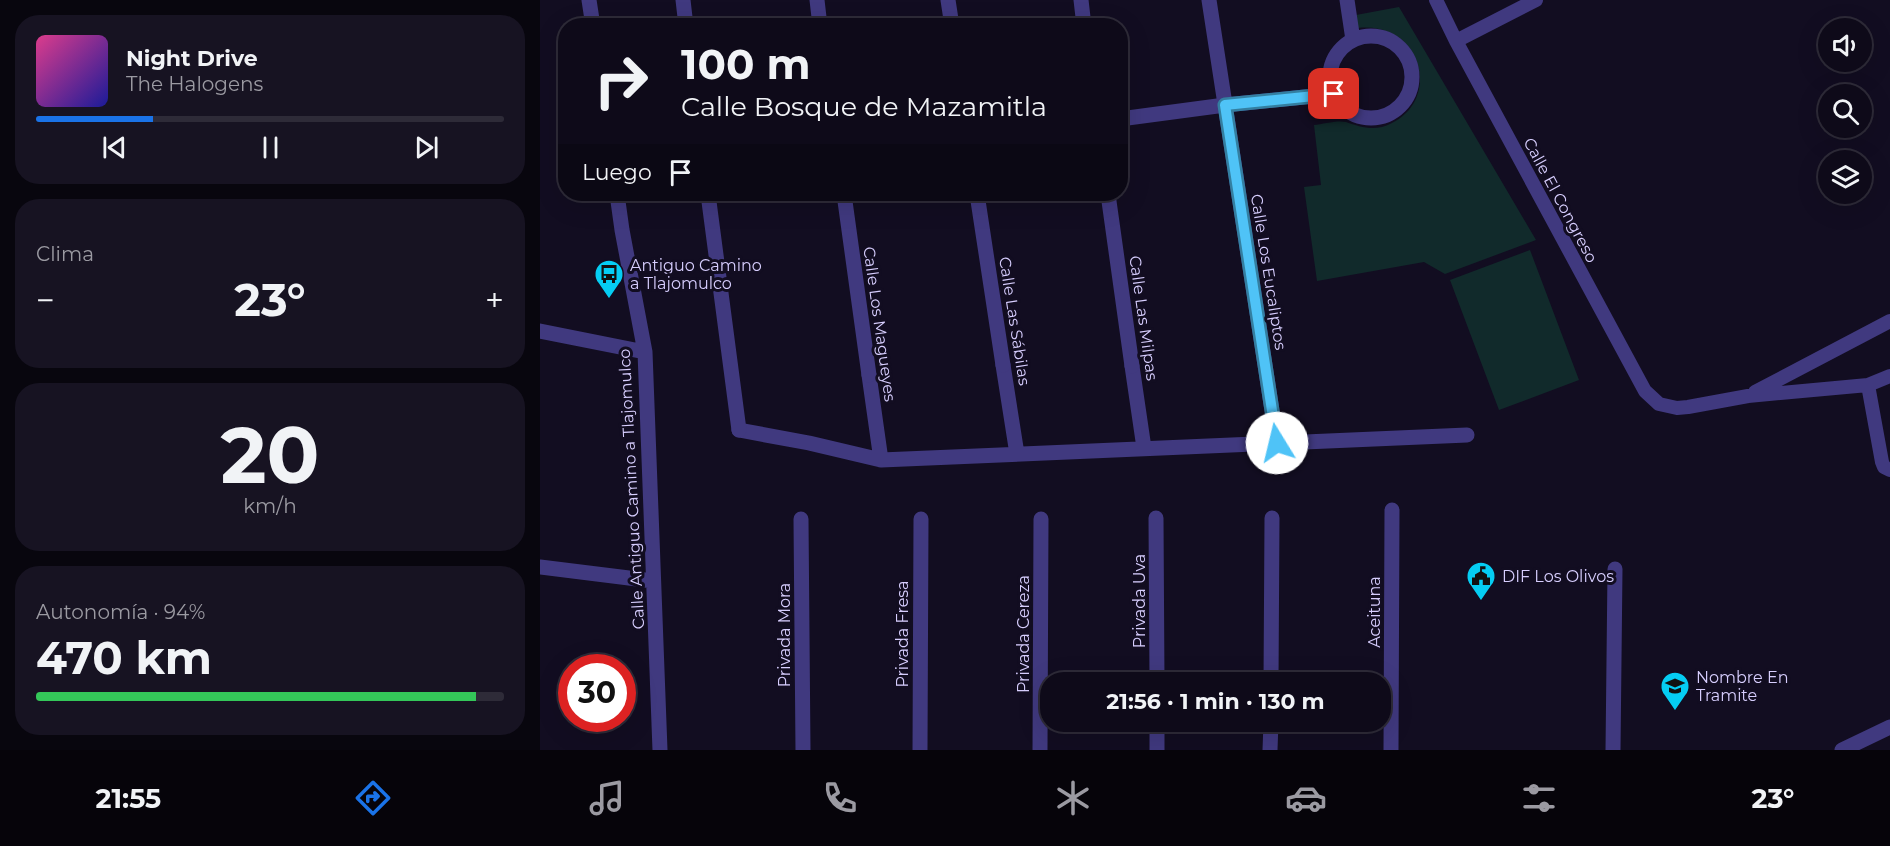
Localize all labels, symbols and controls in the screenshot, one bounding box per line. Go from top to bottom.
map controls [1818,18,1872,204]
button: sound [1818,18,1872,72]
text: 100 m [681,38,810,90]
icon: right [582,42,660,120]
text: Night Drive [126,45,258,72]
pin [1308,68,1359,119]
text: The Halogens [126,72,263,96]
icon: arrive [1317,77,1350,110]
button: search [1818,84,1872,138]
text: Calle Bosque de Mazamitla [681,90,1047,123]
icon: previous [98,131,131,164]
icon: pause [254,131,287,164]
icon: next [410,131,443,164]
street label: Calle El Congreso [1520,134,1602,266]
button: layers [1818,150,1872,204]
icon: arrive [664,156,697,189]
text: Luego [582,159,652,186]
street label: Calle Los Eucaliptos [1247,193,1290,352]
text: Clima [36,242,94,266]
street label: Calle Los Magueyes [859,245,900,403]
street label: Calle Las Milpas [1125,254,1162,382]
street label: Calle Las Sábilas [995,255,1034,387]
place label: Antiguo Camino a Tlajomulco [630,256,762,293]
bus stop icon: Antiguo Camino a Tlajomulco [593,258,625,300]
text: 23° [234,272,306,327]
text: − [36,280,55,320]
text: + [485,280,504,320]
street label: Calle Antiguo Camino a Tlajomulco [615,348,648,630]
text: 20 [221,407,319,503]
position arrow [1245,411,1309,475]
text: km/h [243,494,297,518]
street label: Privada Uva [1130,554,1149,648]
public building icon: DIF Los Olivos [1465,560,1497,602]
place label: DIF Los Olivos [1502,567,1614,586]
street label: Privada Cereza [1014,575,1033,693]
street label: Aceituna [1365,576,1384,648]
street label: Privada Fresa [893,580,912,688]
street label: Privada Mora [775,583,794,687]
text: Autonomía · 94% [36,600,205,624]
text: 470 km [36,630,212,685]
speed limit sign: 30 [558,654,636,732]
place label: Nombre En Tramite [1696,668,1788,705]
school or university icon: Nombre En Tramite [1659,670,1691,712]
text: 21:56 · 1 min · 130 m [1106,688,1325,715]
icon: directions [352,777,394,819]
icon: music [586,777,628,819]
icon: phone [819,777,861,819]
icon: climate [1052,777,1094,819]
icon: car [1285,777,1327,819]
icon: filters [1518,777,1560,819]
text: 21:55 [96,782,161,815]
text: 23° [1752,782,1794,815]

